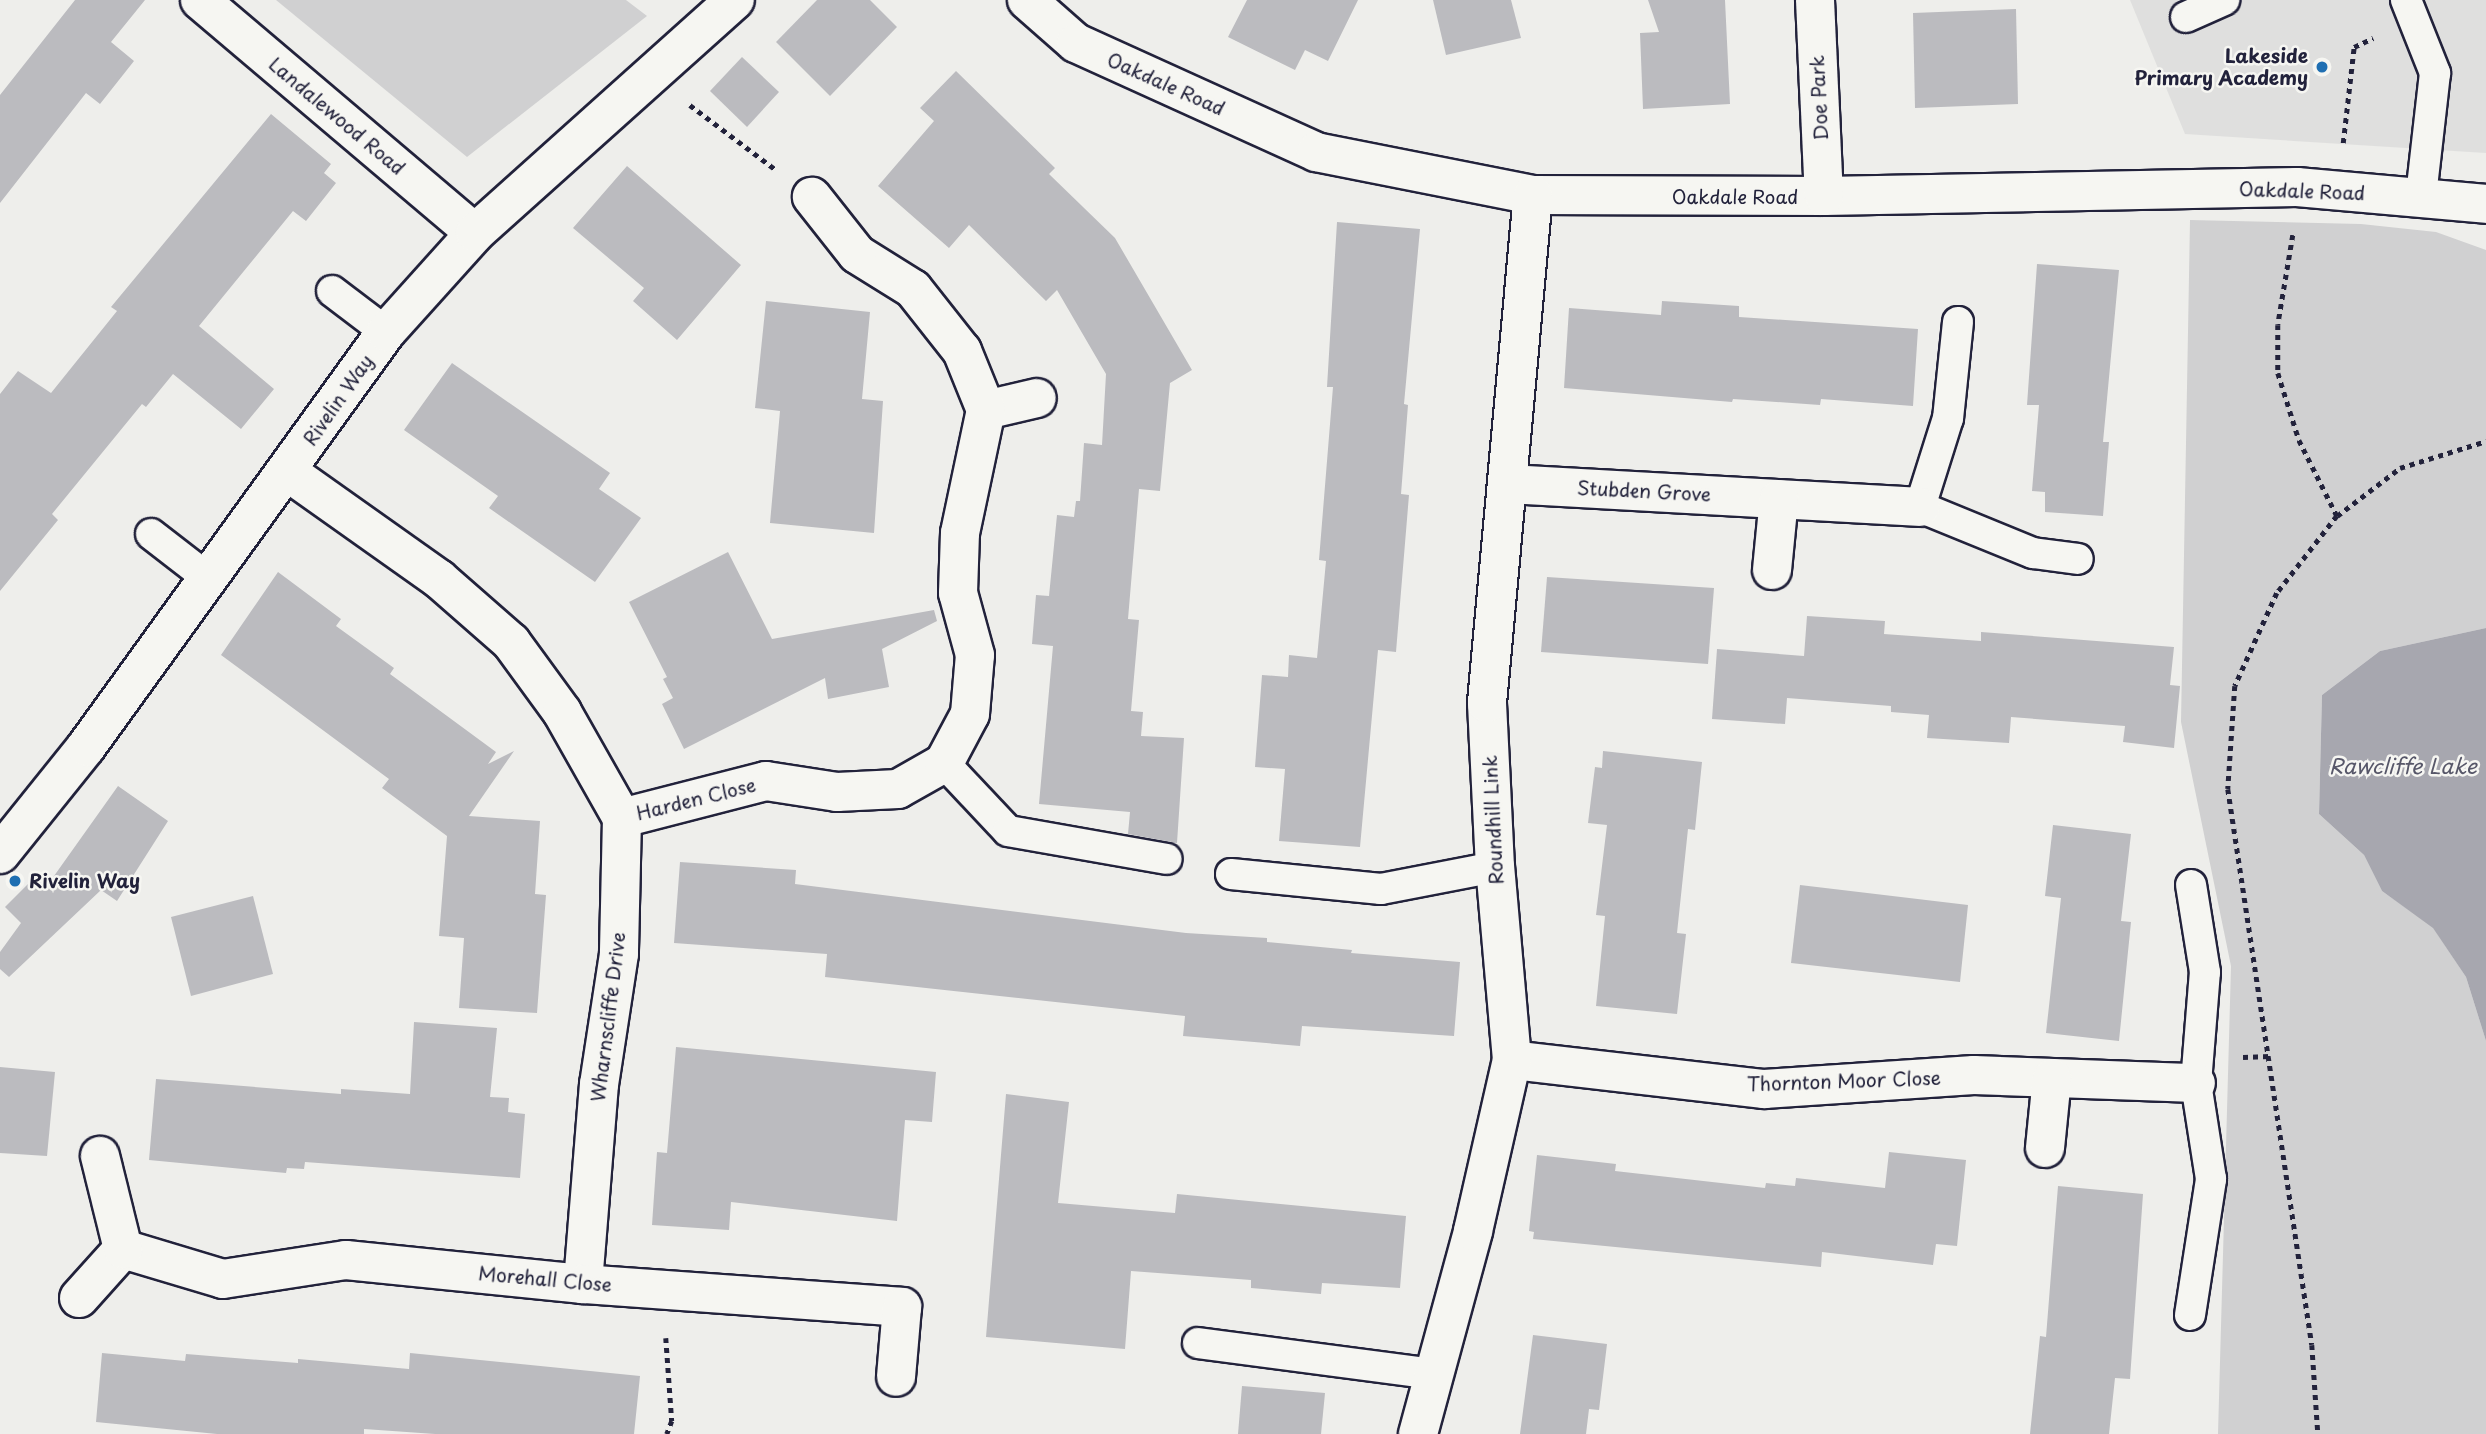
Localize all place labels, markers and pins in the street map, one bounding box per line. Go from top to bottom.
place label: Lakeside Primary Academy [2134,45,2308,89]
marker: Lakeside Primary Academy [2314,59,2330,75]
place label: Rivelin Way [29,870,140,892]
marker: Rivelin Way [7,873,23,889]

